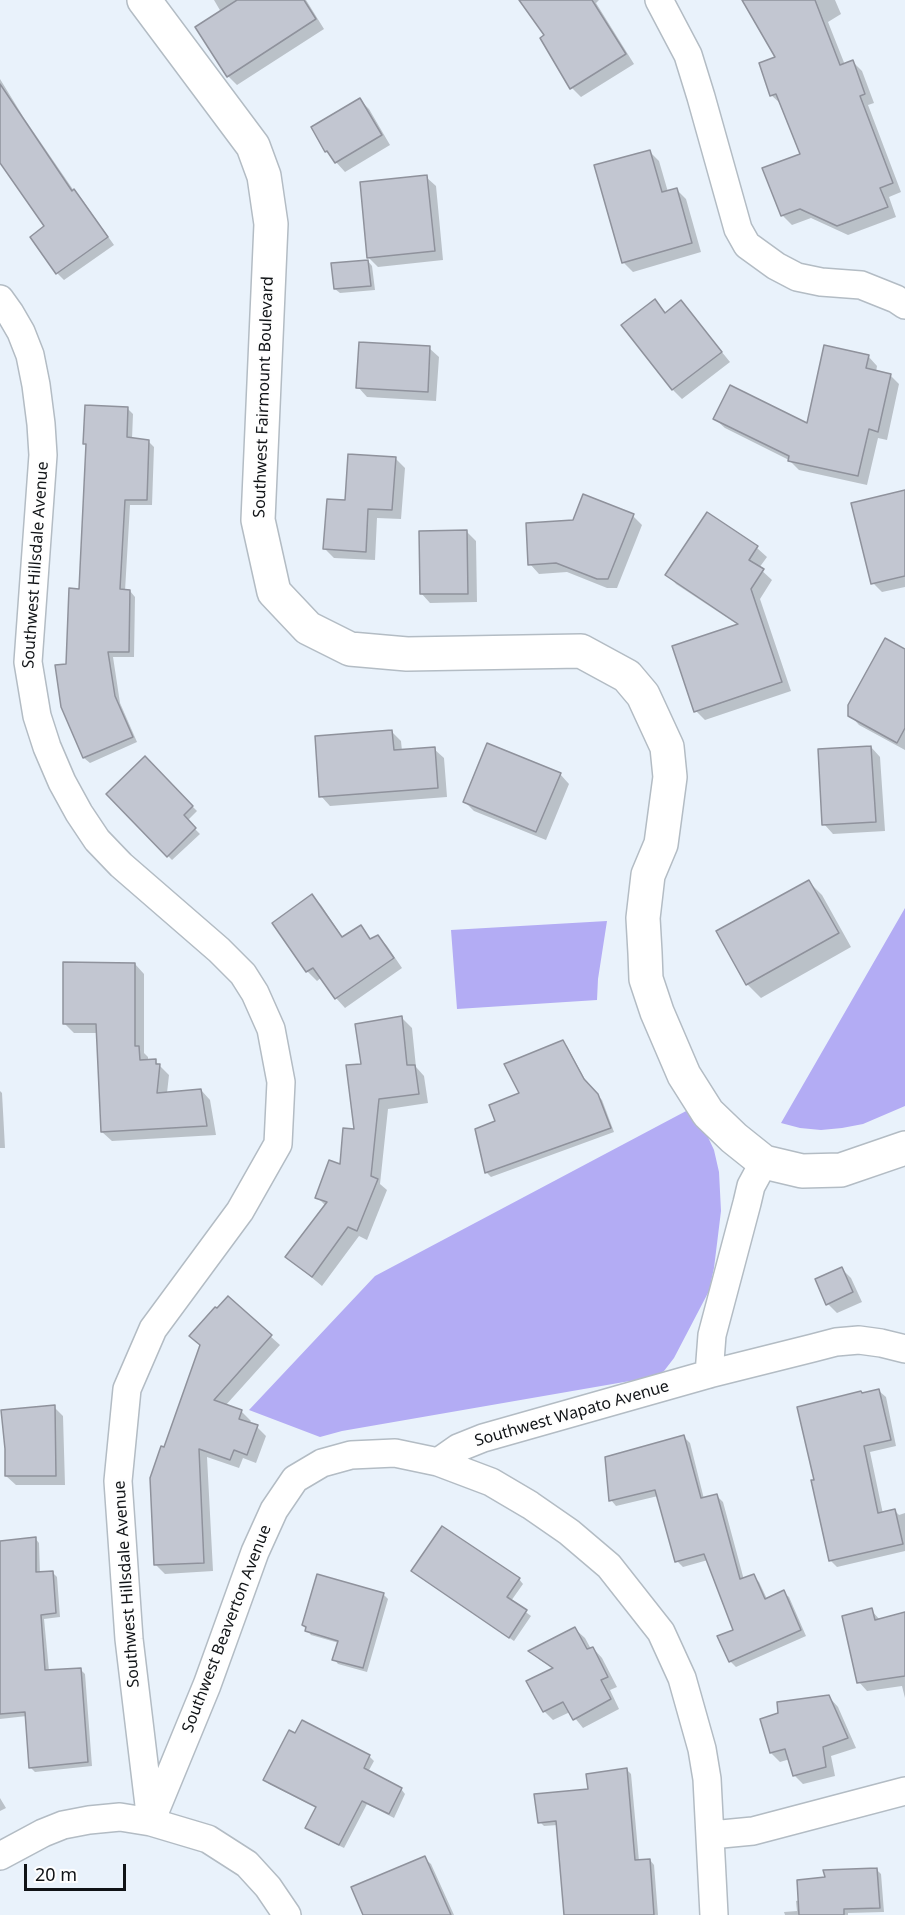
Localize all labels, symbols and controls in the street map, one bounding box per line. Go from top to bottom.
street label: Southwest Fairmount Boulevard [250,276,278,518]
street label: Southwest Hillsdale Avenue [19,461,53,669]
street label: Southwest Wapato Avenue [473,1377,671,1451]
street label: Southwest Hillsdale Avenue [110,1480,144,1688]
street label: Southwest Beaverton Avenue [178,1522,276,1736]
scale bar [27,1852,129,1890]
text: 20 m [35,1862,77,1886]

